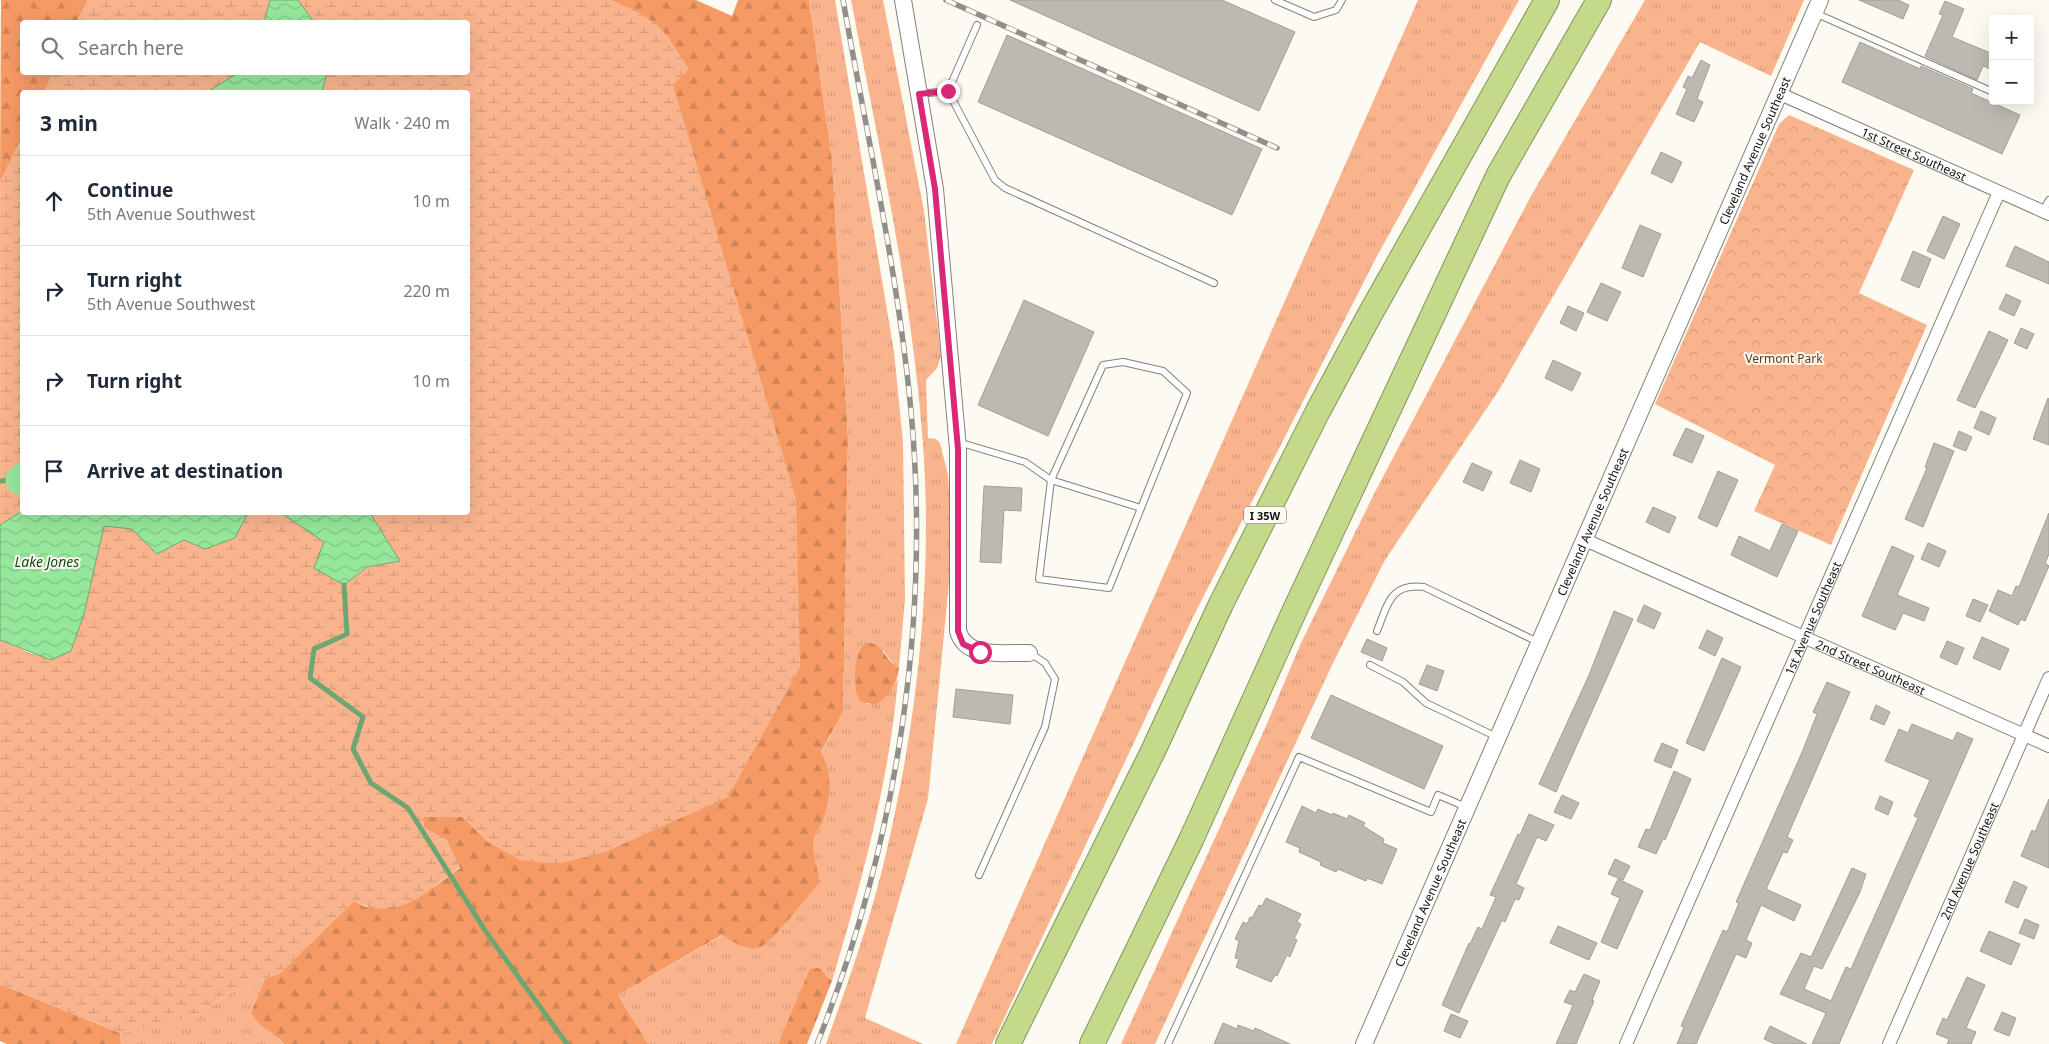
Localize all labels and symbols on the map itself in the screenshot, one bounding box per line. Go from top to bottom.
street label: Cleveland Avenue Southeast [1714,73,1794,227]
route end [937,80,960,103]
street label: 1st Street Southeast [1859,123,1970,185]
park label: Vermont Park [1745,350,1823,367]
street label: Cleveland Avenue Southeast [1552,444,1632,598]
road number: I 35W [1244,506,1286,524]
water label: Lake Jones [15,552,79,571]
street label: 1st Avenue Southeast [1780,558,1845,677]
street label: 2nd Street Southeast [1813,635,1929,699]
route start [969,641,992,664]
street label: 2nd Avenue Southeast [1936,799,2003,922]
street label: Cleveland Avenue Southeast [1390,816,1470,969]

